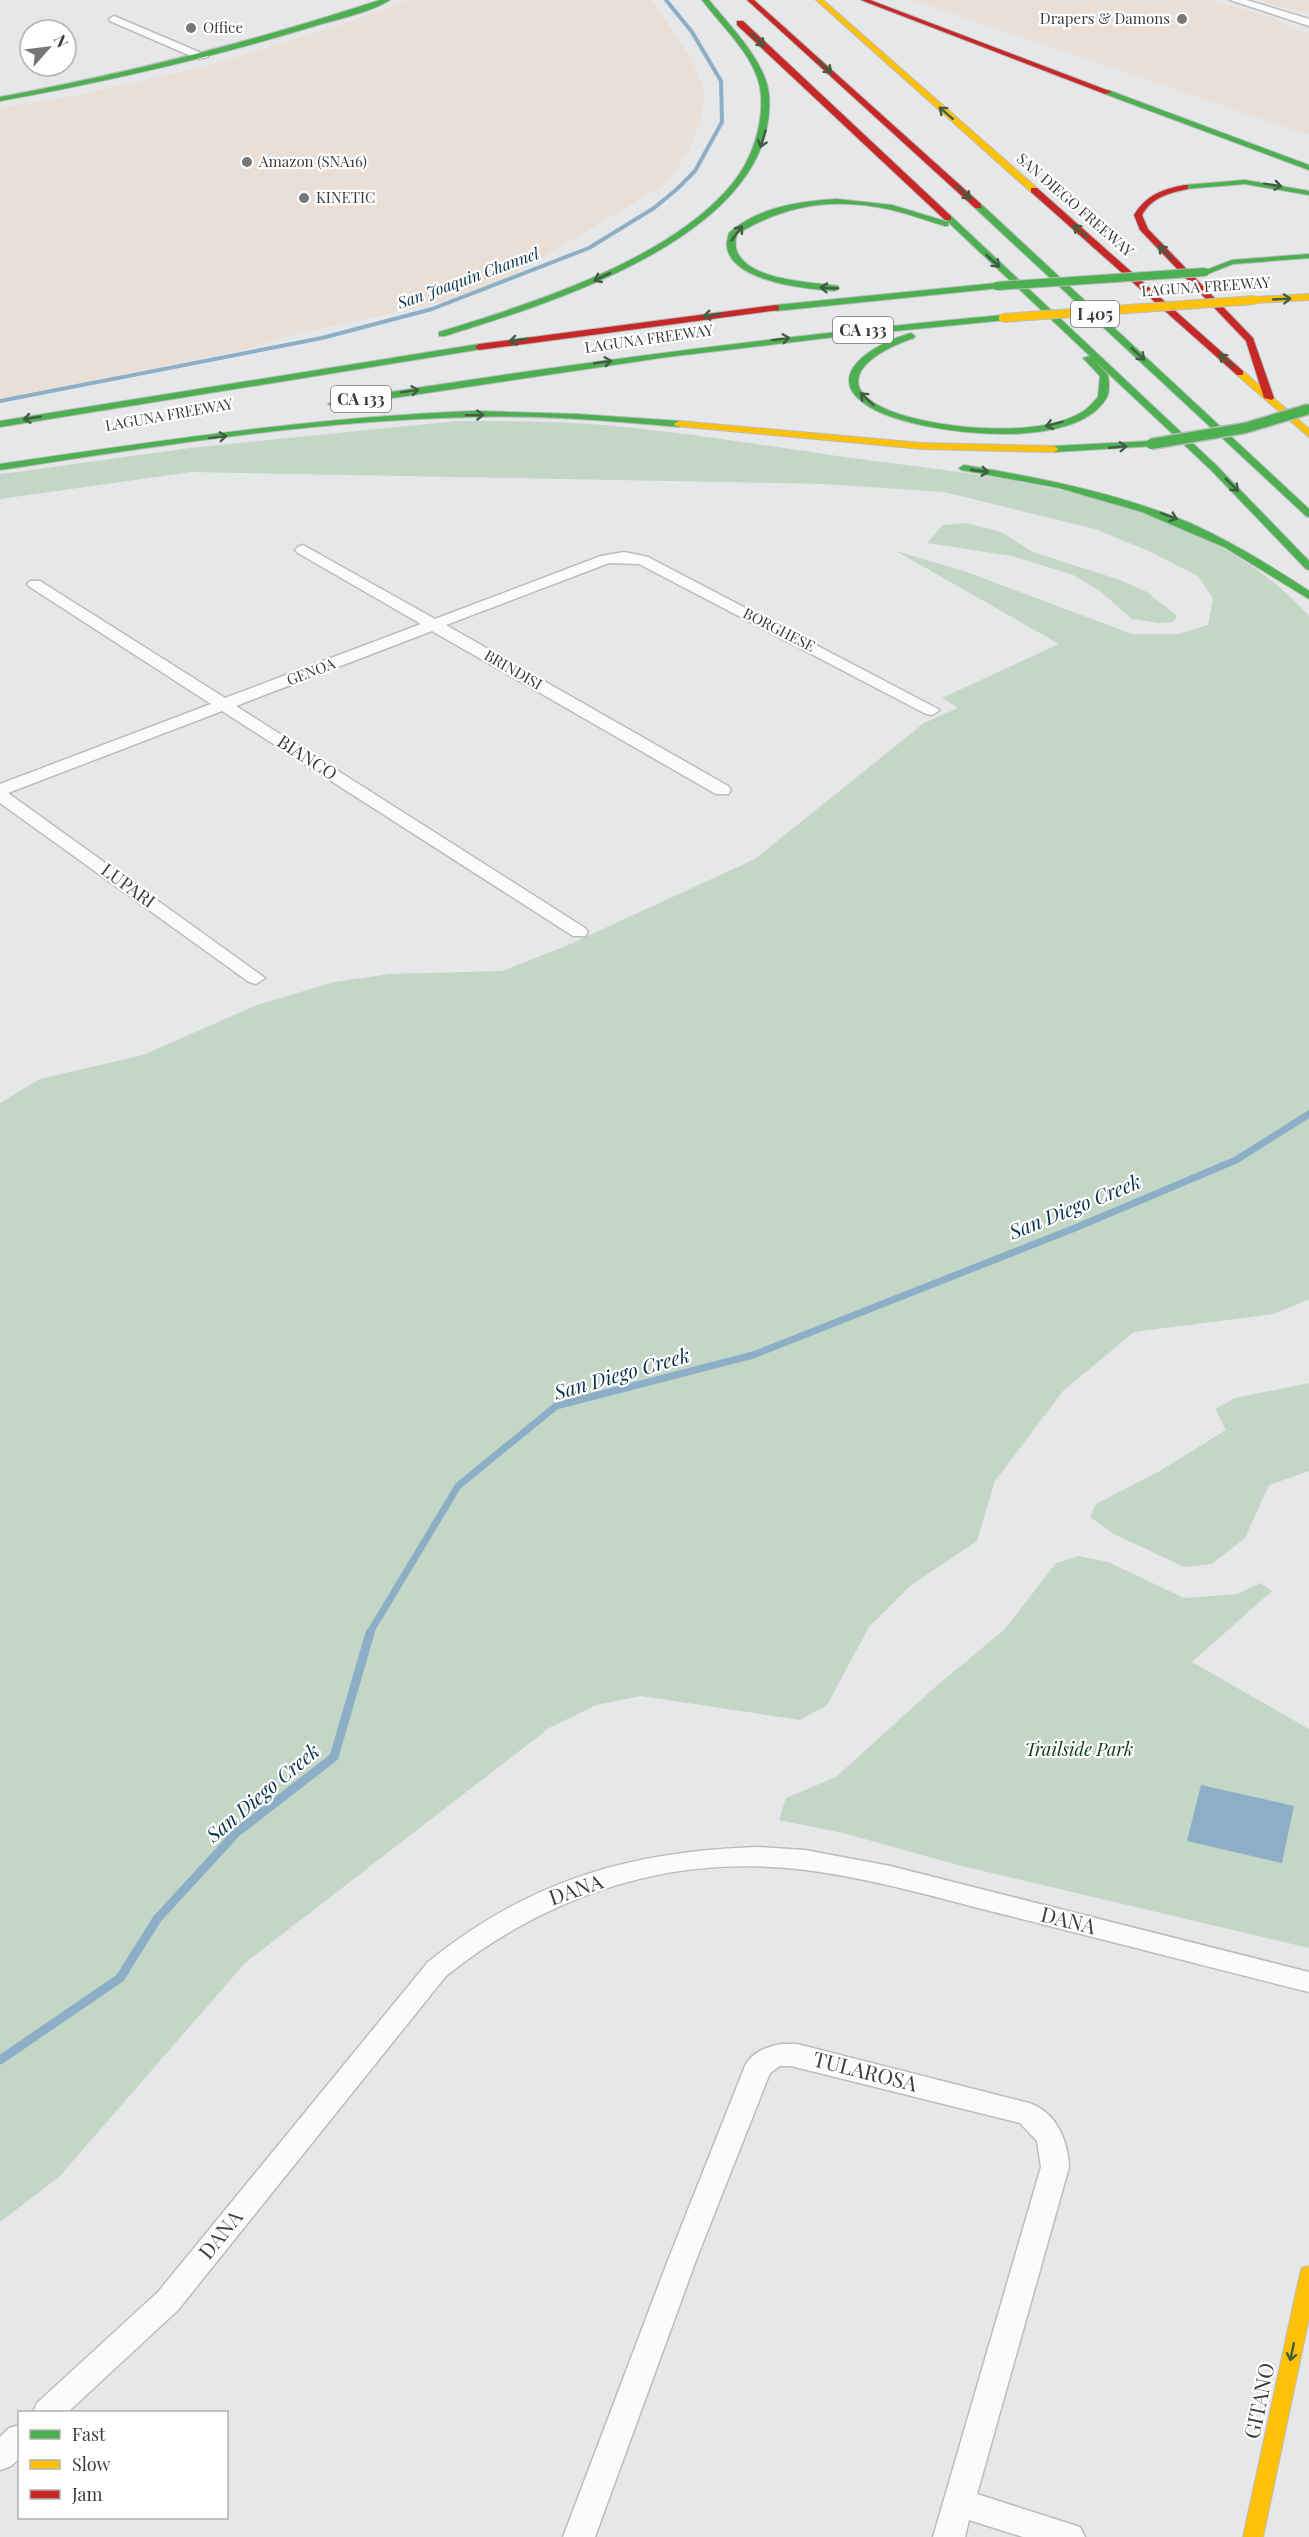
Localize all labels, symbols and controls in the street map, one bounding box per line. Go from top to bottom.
place label: Drapers & Damons [1040,8,1170,28]
marker: Drapers & Damons [1175,12,1189,26]
place label: Office [203,17,243,37]
north arrow [18,18,78,78]
marker: Office [184,21,198,35]
text: N [50,31,74,51]
one-way arrow [750,33,765,47]
one-way arrow [817,60,832,74]
one-way arrow [938,106,953,120]
one-way arrow [757,129,768,148]
street label: SAN DIEGO FREEWAY [1013,148,1138,261]
place label: Amazon (SNA16) [258,151,367,171]
marker: Amazon (SNA16) [240,155,254,169]
one-way arrow [1263,180,1283,191]
one-way arrow [956,186,971,200]
place label: KINETIC [316,187,375,207]
marker: KINETIC [297,191,311,205]
one-way arrow [1073,224,1088,238]
one-way arrow [730,225,743,241]
water label: San Joaquin Channel [393,242,542,313]
one-way arrow [1158,245,1172,260]
one-way arrow [985,254,1000,268]
one-way arrow [594,272,612,283]
street label: LAGUNA FREEWAY [1141,272,1271,300]
one-way arrow [820,282,840,293]
one-way arrow [1271,293,1291,304]
road number: I 405 [1071,301,1119,327]
one-way arrow [702,309,722,320]
road number: CA 133 [833,317,893,343]
street label: LAGUNA FREEWAY [583,319,714,357]
one-way arrow [771,333,790,344]
one-way arrow [509,334,529,345]
one-way arrow [1130,347,1145,361]
one-way arrow [1219,353,1234,367]
one-way arrow [592,356,612,367]
one-way arrow [399,385,419,396]
road number: CA 133 [331,386,391,412]
one-way arrow [859,392,874,406]
street label: LAGUNA FREEWAY [103,393,234,435]
one-way arrow [465,409,485,421]
one-way arrow [23,413,43,424]
one-way arrow [1045,419,1064,430]
one-way arrow [208,432,228,443]
one-way arrow [1108,441,1127,452]
one-way arrow [970,465,989,476]
one-way arrow [1224,478,1239,492]
one-way arrow [1159,511,1178,522]
street label: BORGHESE [740,602,819,656]
street label: BRINDISI [481,645,546,694]
street label: GENOA [283,652,338,689]
street label: BIANCO [273,729,342,785]
street label: LUPARI [97,857,160,913]
water label: San Diego Creek [1004,1167,1144,1245]
water label: San Diego Creek [550,1340,693,1405]
water label: San Diego Creek [199,1736,324,1848]
park label: Trailside Park [1025,1737,1133,1761]
street label: DANA [545,1866,607,1910]
street label: DANA [1038,1899,1100,1940]
street label: TULAROSA [811,2044,921,2097]
street label: DANA [191,2203,248,2264]
one-way arrow [1286,2342,1297,2361]
street label: GITANO [1236,2360,1280,2441]
legend [18,2411,228,2519]
text: Fast [72,2422,106,2446]
text: Slow [72,2452,110,2476]
text: Jam [71,2482,102,2506]

